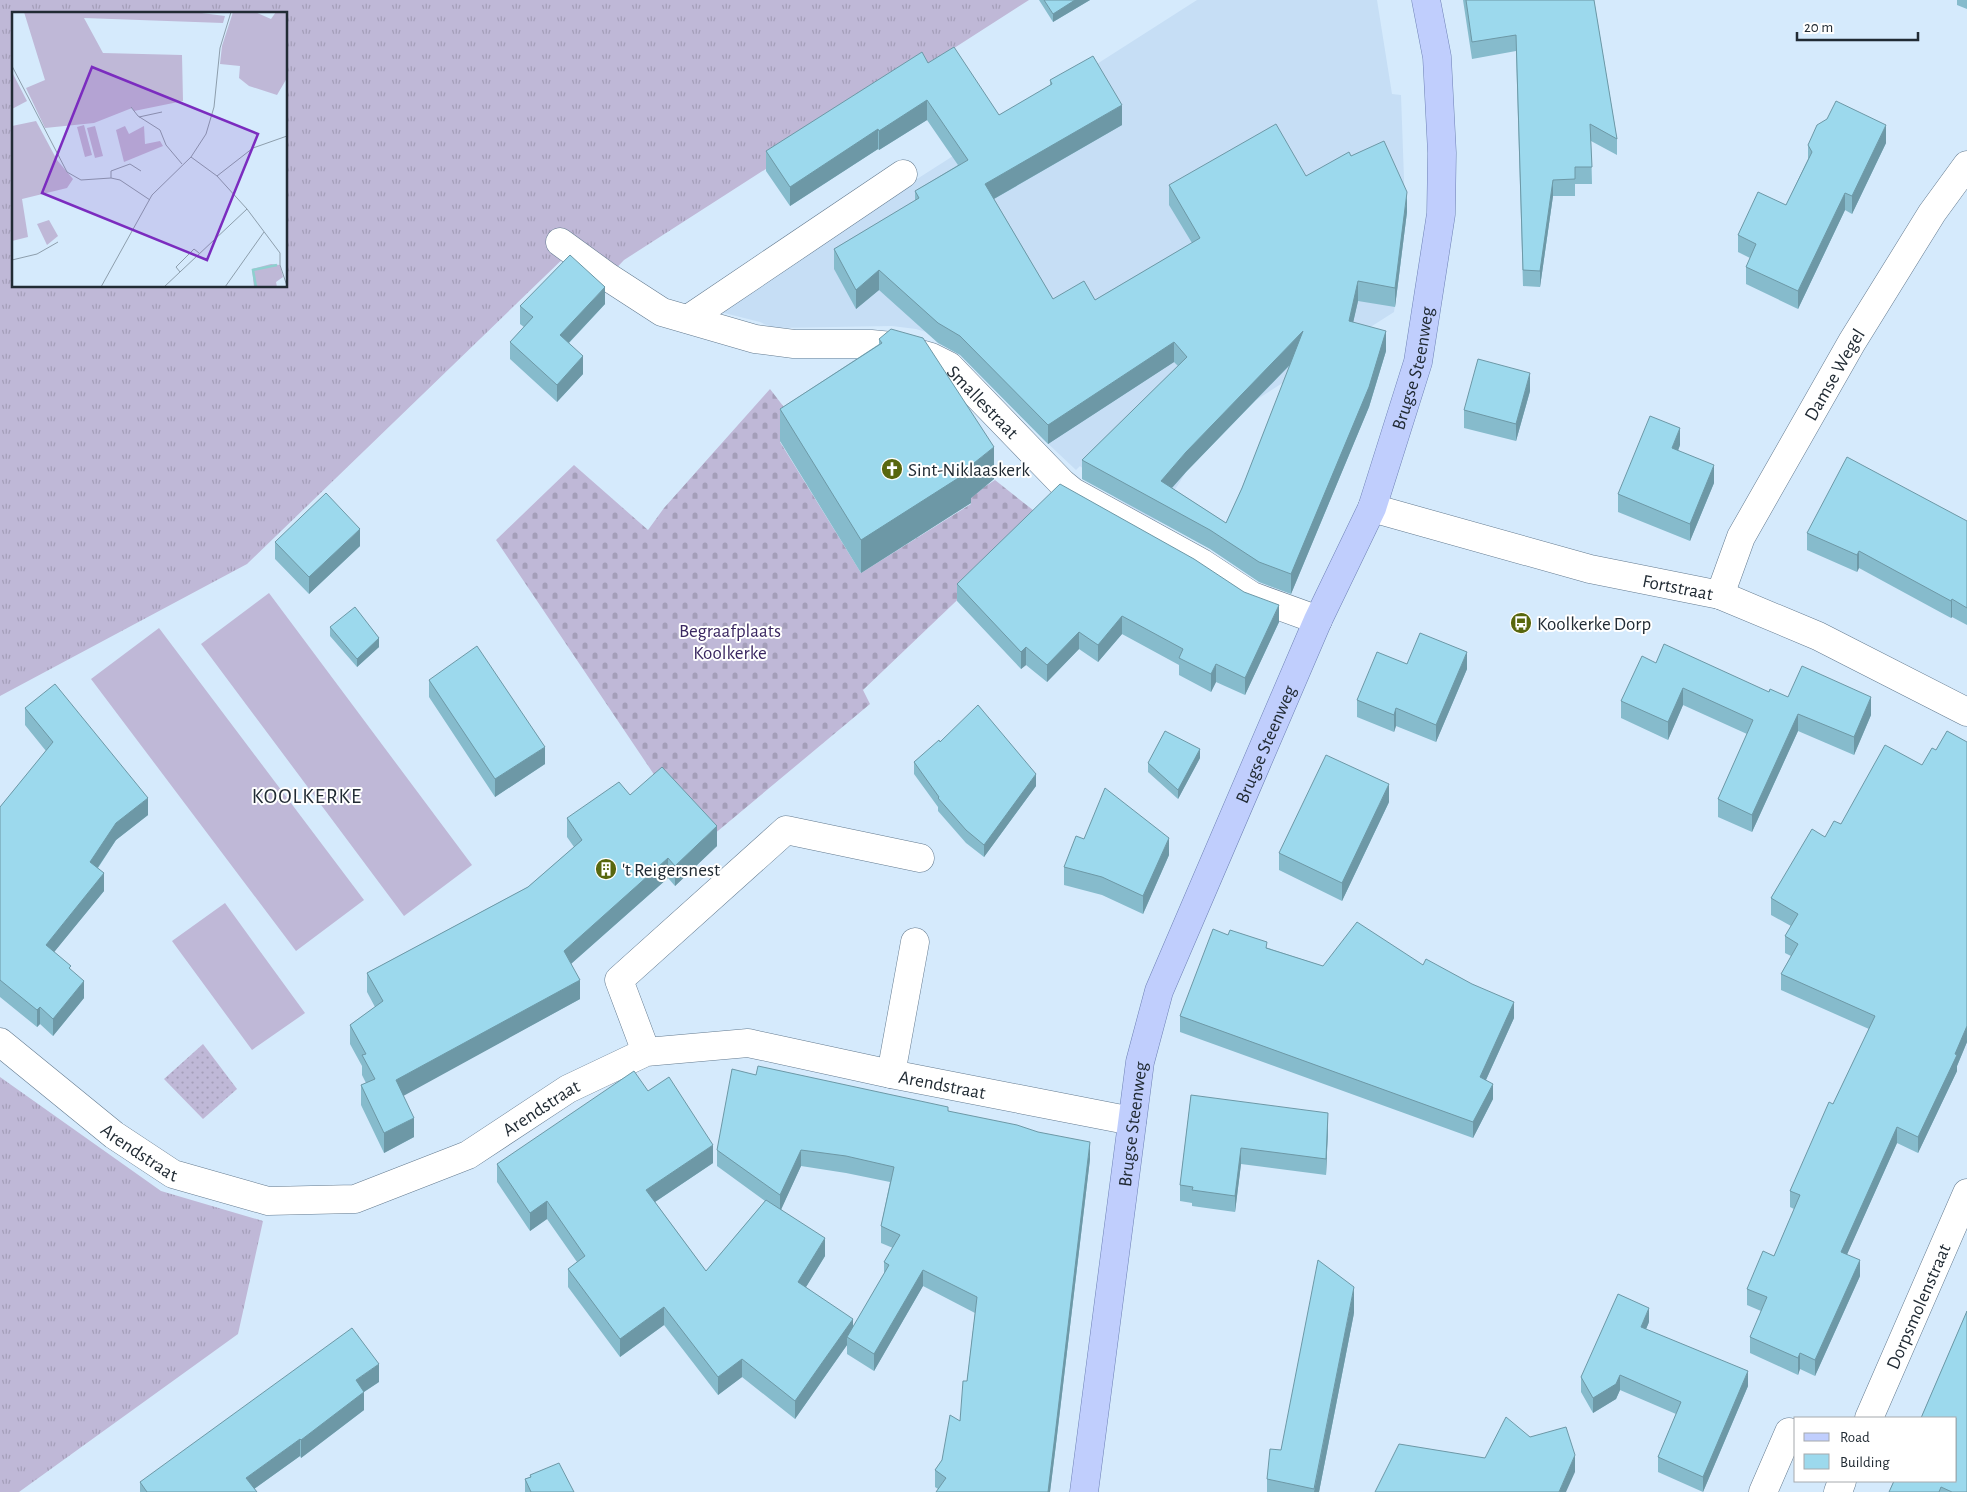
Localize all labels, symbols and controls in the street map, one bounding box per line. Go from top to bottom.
scale bar [1797,10,1918,42]
inset map [12,12,288,288]
text: 20 m [1804,20,1833,35]
street label: Brugse Steenweg [1389,305,1438,432]
street label: Damse Wegel [1801,326,1869,424]
street label: Smallestraat [943,362,1022,443]
church icon: Sint-Niklaaskerk [880,457,904,481]
place label: Sint-Niklaaskerk [908,461,1030,480]
street label: Fortstraat [1641,572,1715,604]
bus stop icon: Koolkerke Dorp [1509,611,1533,635]
place label: Koolkerke Dorp [1537,615,1651,634]
park label: Begraafplaats Koolkerke [679,622,781,663]
street label: Brugse Steenweg [1233,682,1300,806]
district label: KOOLKERKE [252,786,362,807]
building icon: 't Reigersnest [594,857,618,881]
place label: 't Reigersnest [622,861,720,880]
street label: Brugse Steenweg [1116,1060,1151,1188]
street label: Arendstraat [897,1068,987,1103]
street label: Arendstraat [500,1077,583,1140]
street label: Arendstraat [97,1121,179,1186]
street label: Dorpsmolenstraat [1883,1241,1955,1372]
legend [1794,1417,1957,1482]
text: Road [1840,1430,1870,1445]
text: Building [1840,1455,1890,1470]

